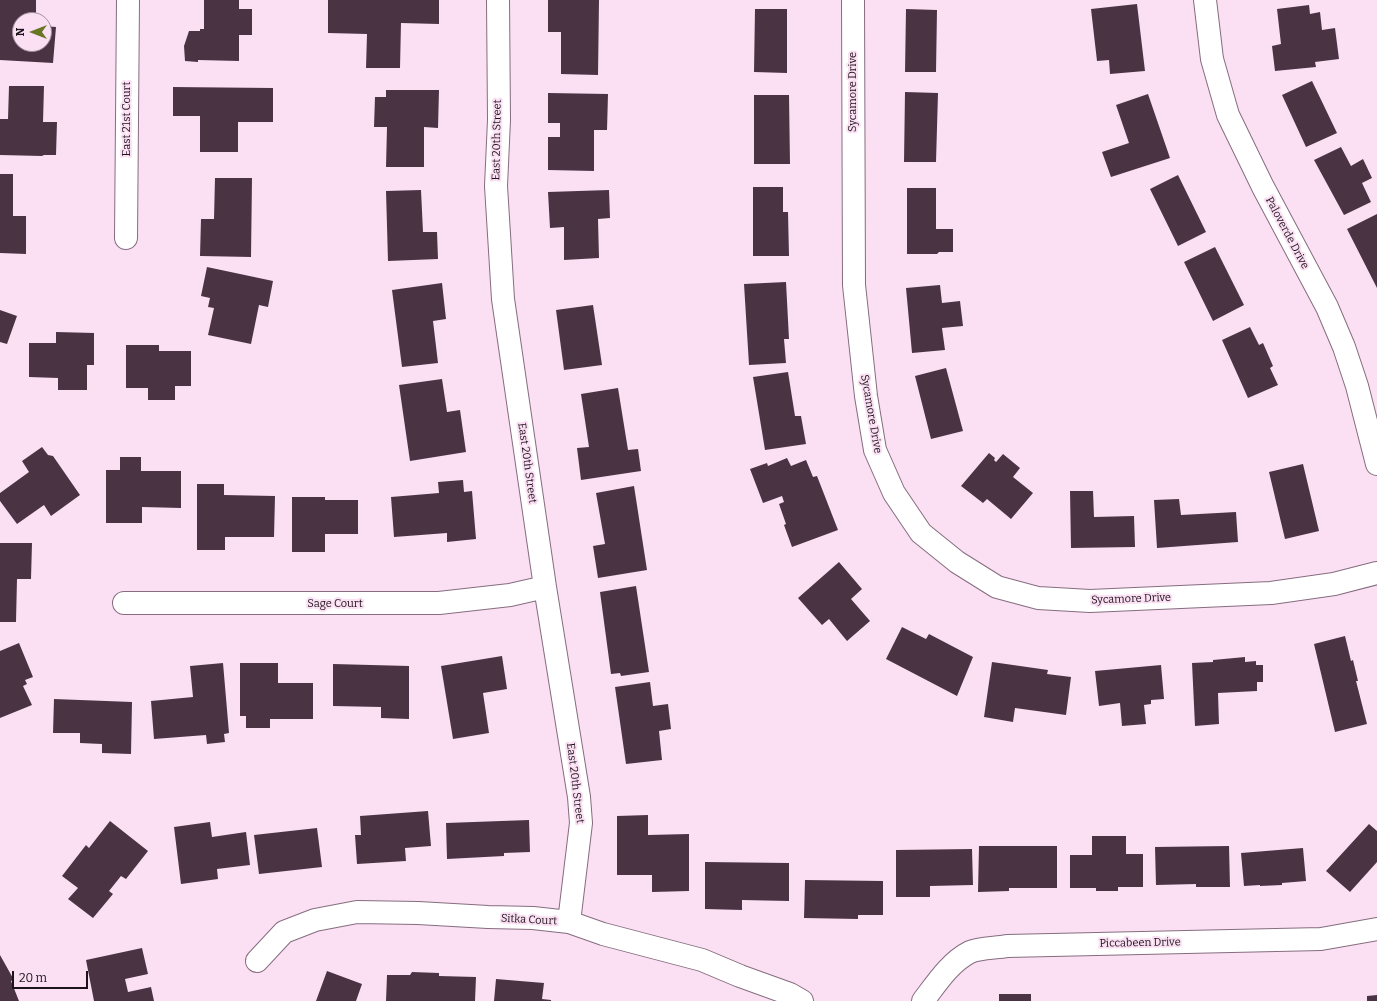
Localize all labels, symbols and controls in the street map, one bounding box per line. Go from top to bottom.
north arrow [12,12,52,52]
text: N [14,28,27,36]
street label: Sycamore Drive [846,52,860,132]
street label: East 21st Court [120,82,134,156]
street label: East 20th Street [490,99,504,181]
street label: Paloverde Drive [1262,195,1312,271]
street label: Sycamore Drive [858,373,884,455]
street label: East 20th Street [515,422,539,504]
street label: Sycamore Drive [1091,591,1171,607]
street label: Sage Court [307,597,363,611]
street label: East 20th Street [564,742,586,824]
street label: Sitka Court [501,912,557,928]
street label: Piccabeen Drive [1099,936,1181,950]
scale bar [14,963,90,989]
text: 20 m [19,971,47,985]

